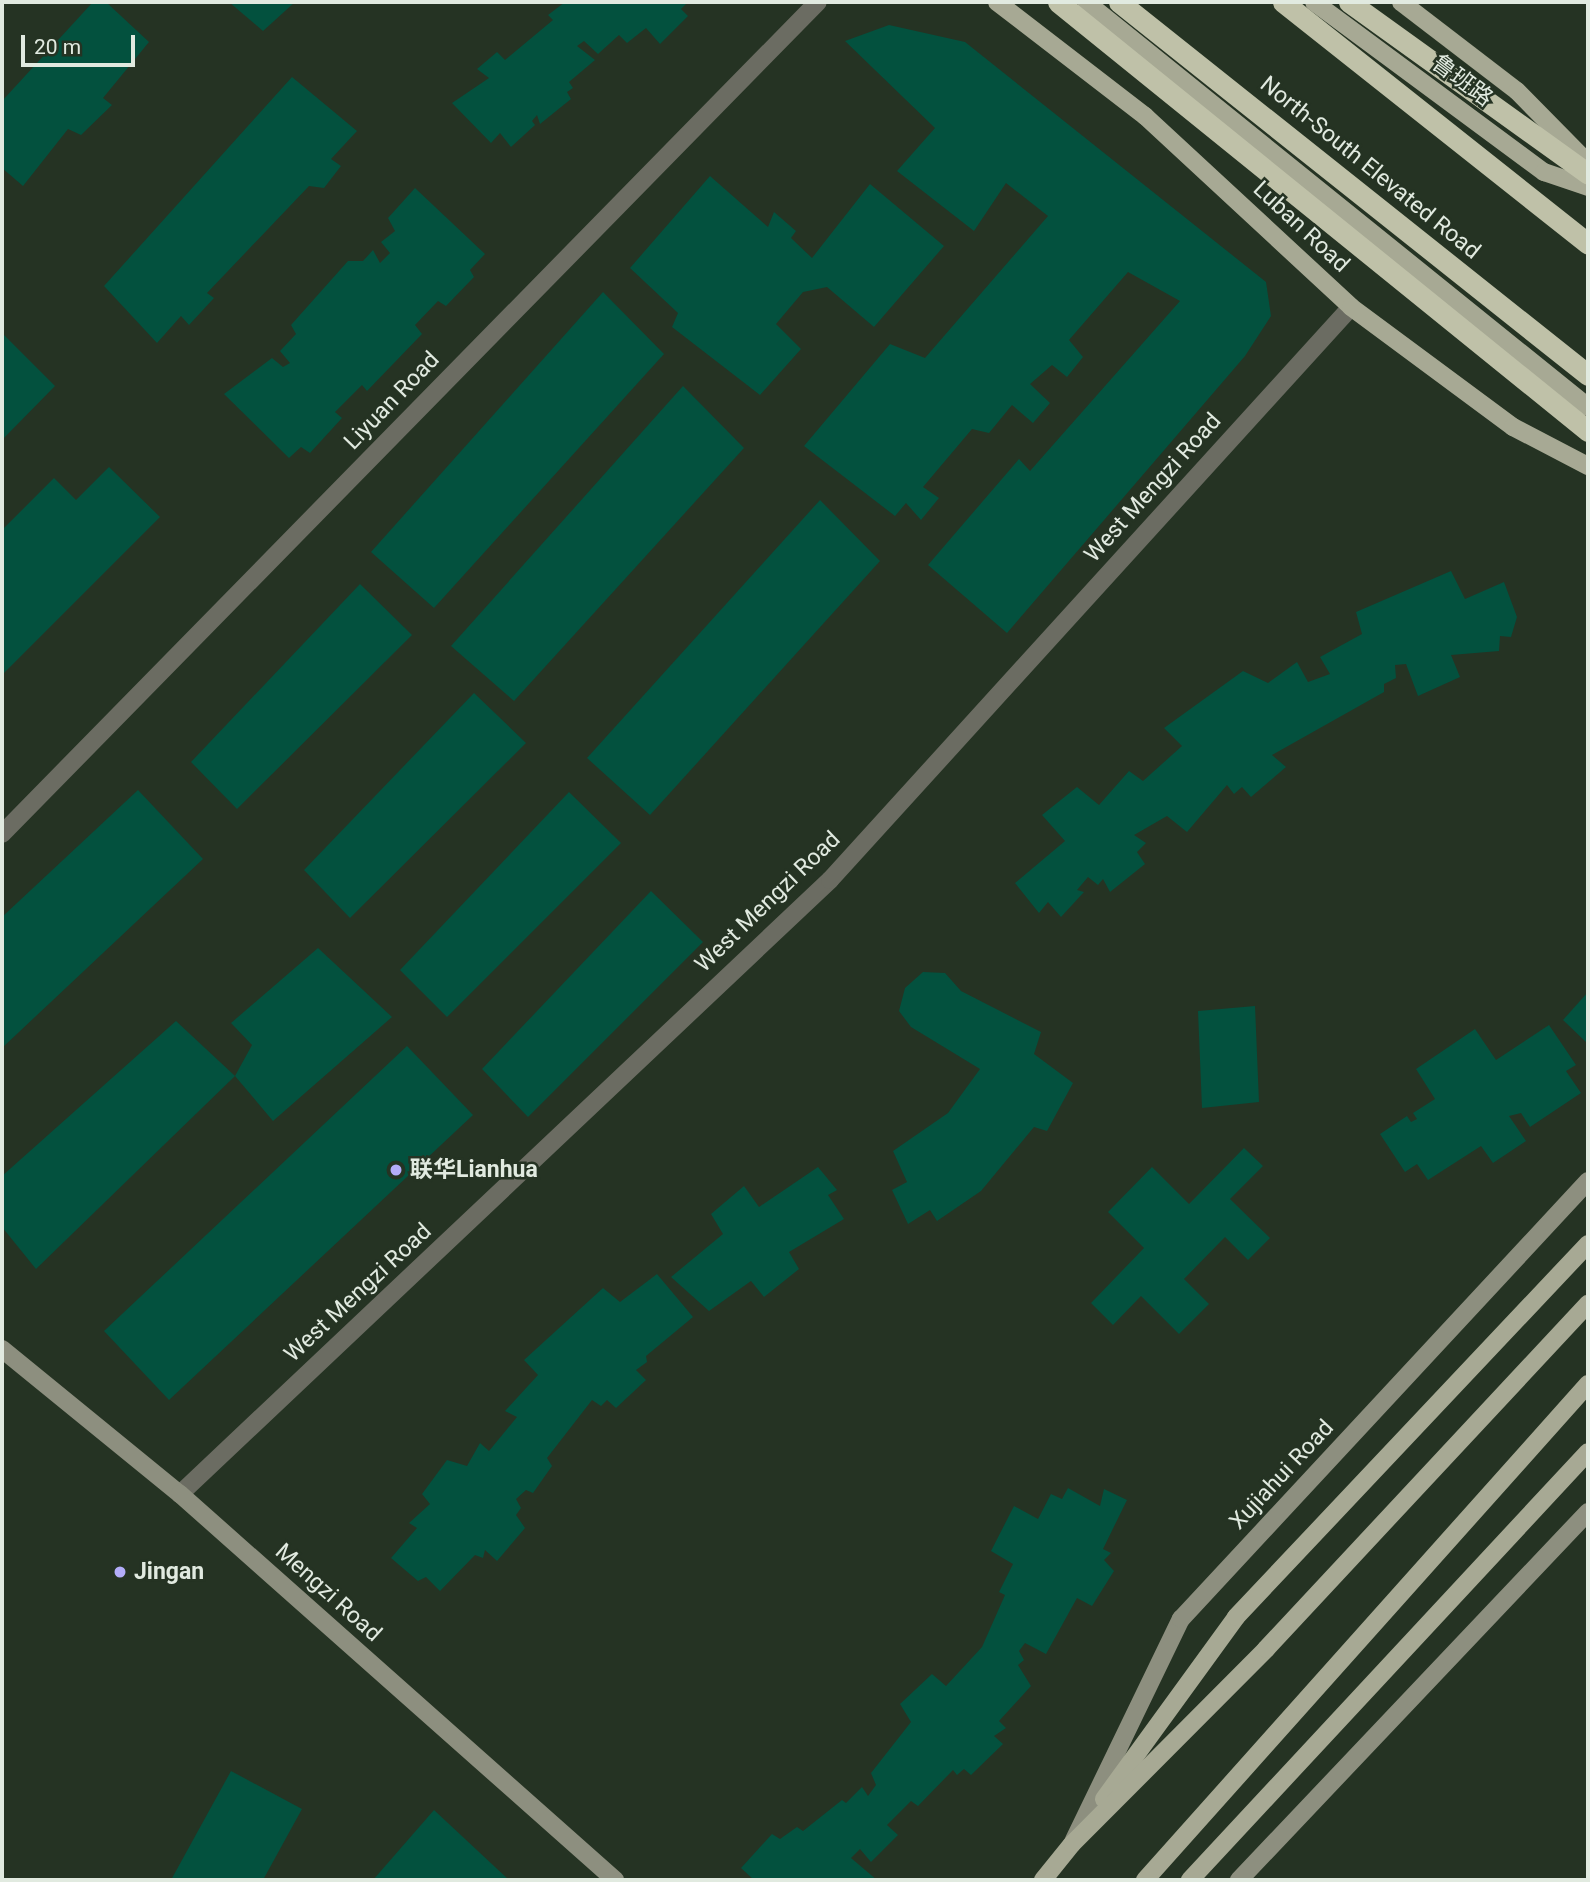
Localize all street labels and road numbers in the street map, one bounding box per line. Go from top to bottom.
street label: 鲁班路 [1426,49,1498,113]
street label: North-South Elevated Road [1254,71,1486,265]
street label: Luban Road [1247,176,1355,278]
street label: Liyuan Road [339,346,445,456]
street label: West Mengzi Road [1079,408,1227,568]
street label: West Mengzi Road [690,826,846,978]
street label: West Mengzi Road [279,1218,437,1368]
street label: Xujiahui Road [1224,1414,1340,1536]
street label: Mengzi Road [269,1538,387,1648]

